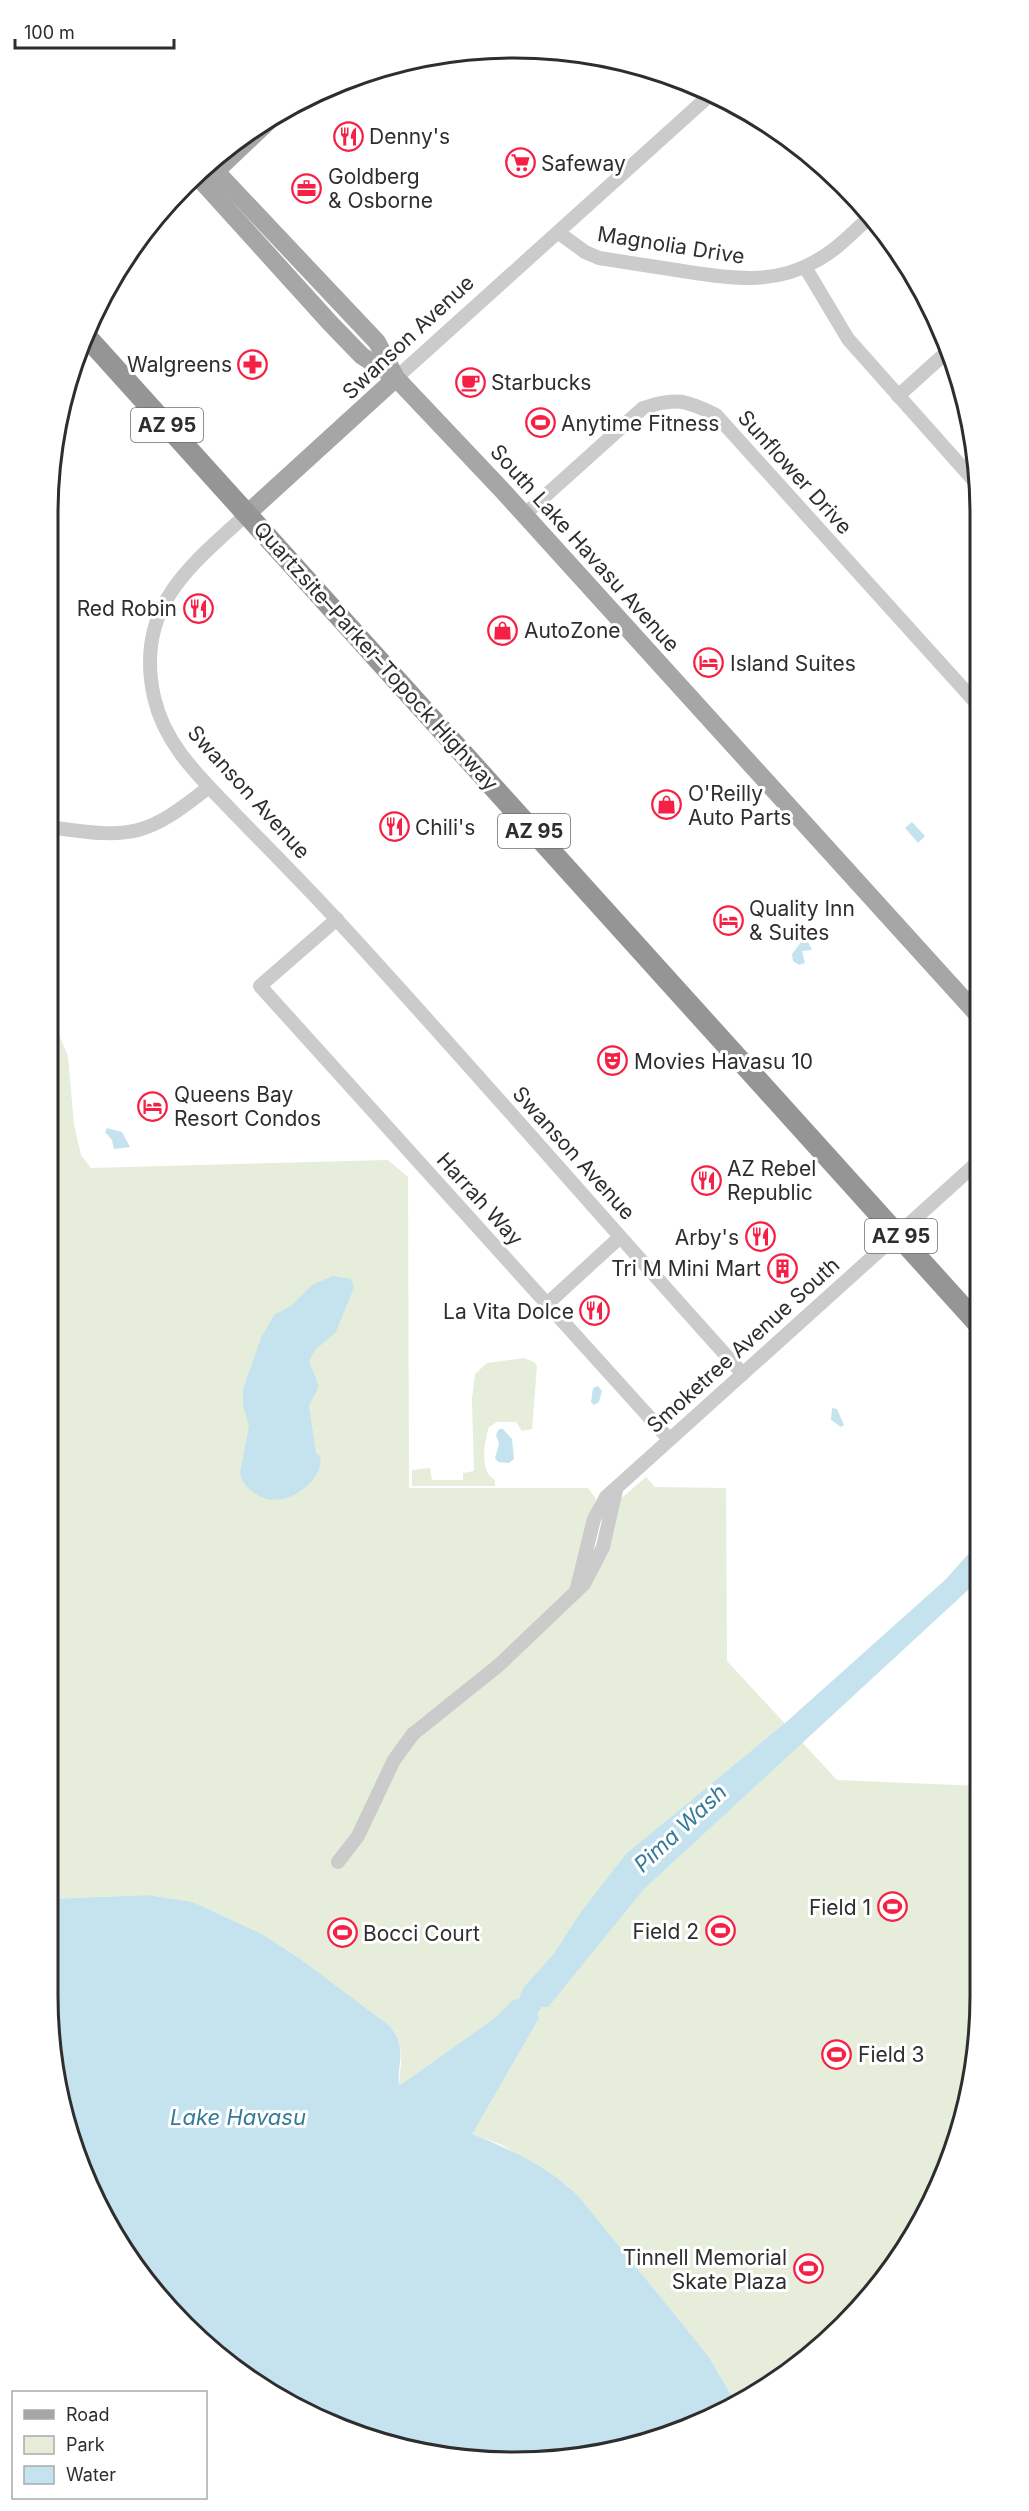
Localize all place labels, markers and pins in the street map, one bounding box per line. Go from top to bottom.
restaurant icon: Denny's [332,120,364,152]
place label: Denny's [369,124,450,149]
supermarket icon: Safeway [504,147,536,179]
place label: Safeway [541,151,626,176]
place label: Goldberg & Osborne [328,164,433,213]
office icon: Goldberg & Osborne [291,172,323,204]
pharmacy icon: Walgreens [237,348,269,380]
place label: Walgreens [127,352,232,377]
cafe icon: Starbucks [454,366,486,398]
place label: Starbucks [491,370,591,395]
sports icon: Anytime Fitness [524,407,556,439]
place label: Anytime Fitness [561,411,719,436]
restaurant icon: Red Robin [182,592,214,624]
place label: Red Robin [77,596,177,621]
shop icon: AutoZone [487,614,519,646]
place label: AutoZone [524,618,621,643]
hotel icon: Island Suites [693,647,725,679]
place label: Island Suites [730,651,856,676]
place label: O'Reilly Auto Parts [688,781,791,830]
shop icon: O'Reilly Auto Parts [651,789,683,821]
restaurant icon: Chili's [378,811,410,843]
place label: Chili's [415,815,475,840]
place label: Quality Inn & Suites [749,896,855,945]
hotel icon: Quality Inn & Suites [712,904,744,936]
theatre icon: Movies Havasu 10 [597,1045,629,1077]
place label: Movies Havasu 10 [634,1049,813,1074]
place label: Queens Bay Resort Condos [174,1082,321,1131]
hotel icon: Queens Bay Resort Condos [137,1090,169,1122]
place label: AZ Rebel Republic [727,1156,816,1205]
restaurant icon: AZ Rebel Republic [690,1164,722,1196]
restaurant icon: Arby's [744,1221,776,1253]
place label: Arby's [675,1225,739,1250]
building icon: Tri M Mini Mart [766,1252,798,1284]
place label: Tri M Mini Mart [611,1256,761,1281]
restaurant icon: La Vita Dolce [579,1295,611,1327]
place label: La Vita Dolce [443,1299,574,1324]
sports icon: Field 1 [876,1891,908,1923]
place label: Field 1 [809,1895,871,1920]
sports icon: Field 2 [704,1915,736,1947]
sports icon: Bocci Court [326,1917,358,1949]
place label: Field 2 [633,1919,699,1944]
place label: Bocci Court [363,1921,480,1946]
sports icon: Field 3 [821,2038,853,2070]
place label: Field 3 [858,2042,925,2067]
place label: Tinnell Memorial Skate Plaza [623,2245,787,2294]
sports icon: Tinnell Memorial Skate Plaza [792,2253,824,2285]

